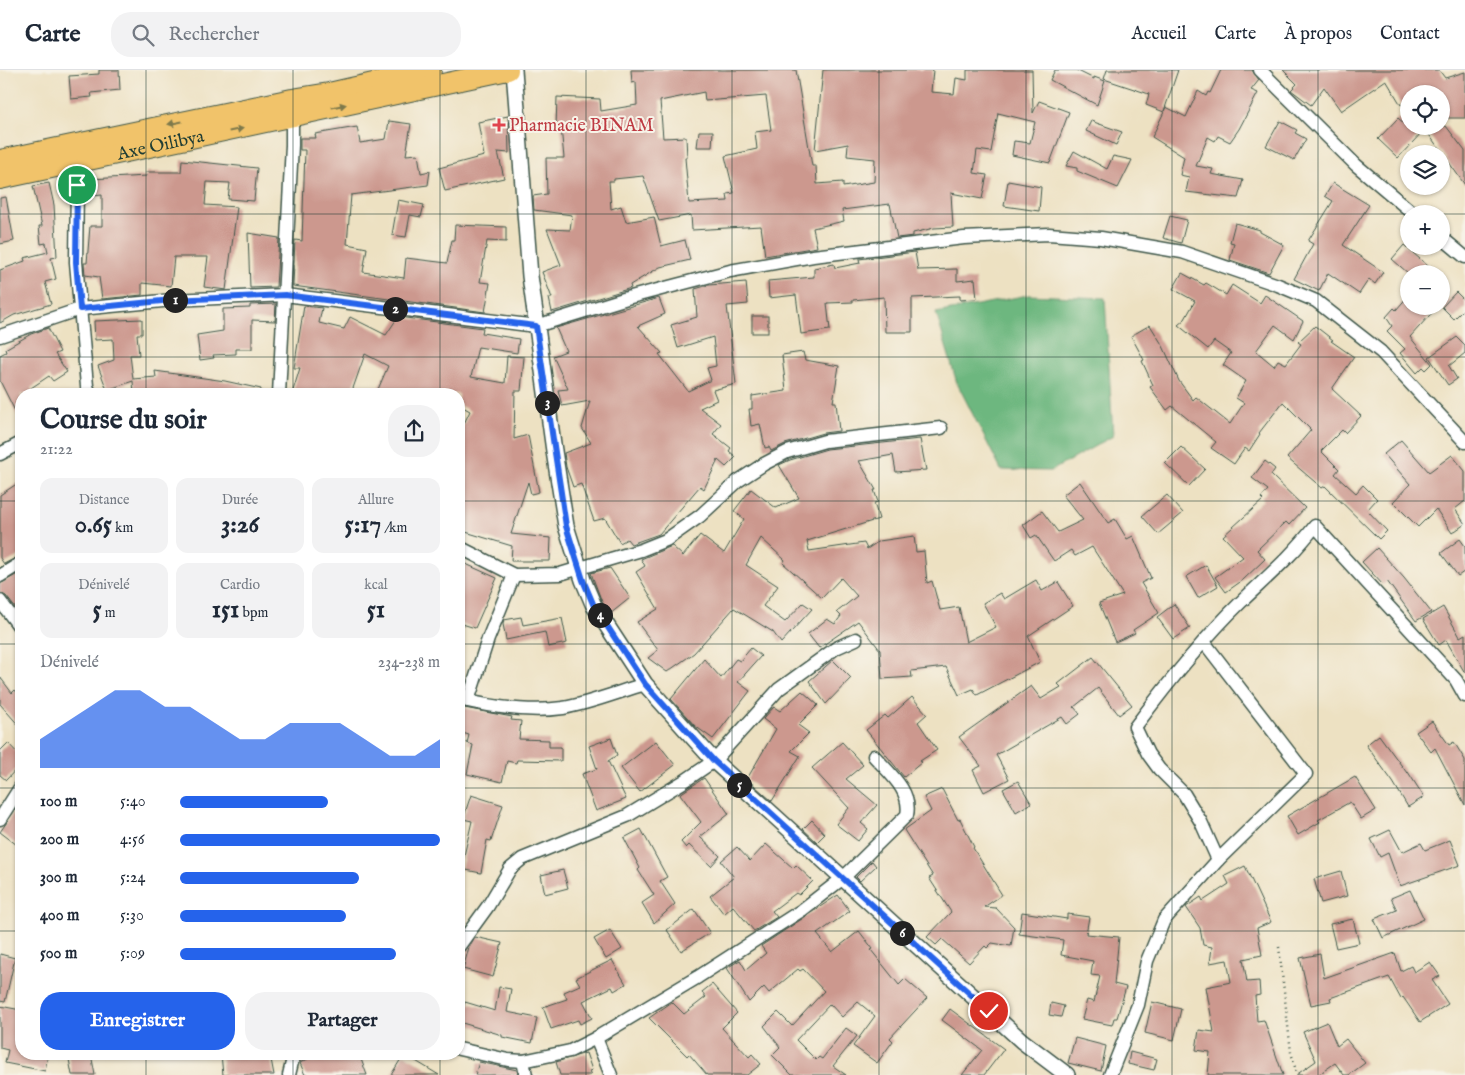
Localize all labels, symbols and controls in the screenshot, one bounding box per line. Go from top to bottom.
search box [111,12,461,57]
text: Carte [25,19,81,50]
icon: search [129,21,157,49]
text: Rechercher [169,23,260,47]
text: Accueil [1132,23,1187,46]
text: Carte [1215,23,1256,46]
text: À propos [1284,23,1352,46]
text: Contact [1380,23,1440,46]
map controls [1400,85,1450,315]
button: locate [1400,85,1450,135]
one-way arrow [332,102,348,110]
place label: Pharmacie BINAM [509,115,654,138]
marker: Pharmacie BINAM [493,119,505,131]
one-way arrow [167,120,183,128]
one-way arrow [228,125,244,133]
street label: Axe Oilibya [114,126,206,167]
button: layers [1400,145,1450,195]
pin [56,164,98,206]
icon: arrive [63,171,91,199]
button: + [1400,205,1450,255]
button: − [1400,265,1450,315]
pin: 1 [162,288,188,312]
text: 1 [173,291,178,309]
pin: 2 [382,296,408,322]
text: 2 [392,300,399,318]
pin: 3 [534,390,560,416]
text: 3 [545,394,550,412]
text: Course du soir [40,403,207,438]
button: share [388,405,440,457]
text: 21:22 [40,440,73,460]
text: Distance [79,491,129,509]
text: Durée [222,491,258,509]
text: Allure [358,491,394,509]
text: 0.65 [75,509,112,541]
text: 3:26 [221,509,259,541]
text: 5:17 [345,509,381,541]
text: km [112,519,133,537]
text: /km [381,519,407,537]
text: Dénivelé [78,576,130,594]
text: Cardio [220,576,260,594]
text: kcal [364,576,388,594]
text: 5 [93,594,102,626]
text: 151 [212,594,239,626]
text: 51 [367,594,385,626]
pin: 4 [588,602,612,628]
text: m [102,604,115,622]
text: bpm [239,604,268,622]
text: 4 [597,606,604,624]
text: Dénivelé [40,653,99,673]
text: 234–238 m [378,653,440,673]
pin: 5 [726,772,752,798]
text: 5 [737,776,742,794]
text: 100 m [40,792,77,812]
text: 5:40 [120,792,146,812]
text: 200 m [40,830,79,850]
text: 4:56 [120,830,145,850]
text: 300 m [40,868,78,888]
text: 5:24 [120,868,145,888]
text: 400 m [40,906,79,926]
text: 5:30 [120,906,144,926]
pin: 6 [890,920,914,946]
text: 6 [900,924,905,942]
text: 500 m [40,944,77,964]
text: 5:09 [120,944,145,964]
pin [968,990,1010,1032]
button: Enregistrer [40,992,235,1050]
button: Partager [245,992,440,1050]
icon: check [975,997,1003,1025]

